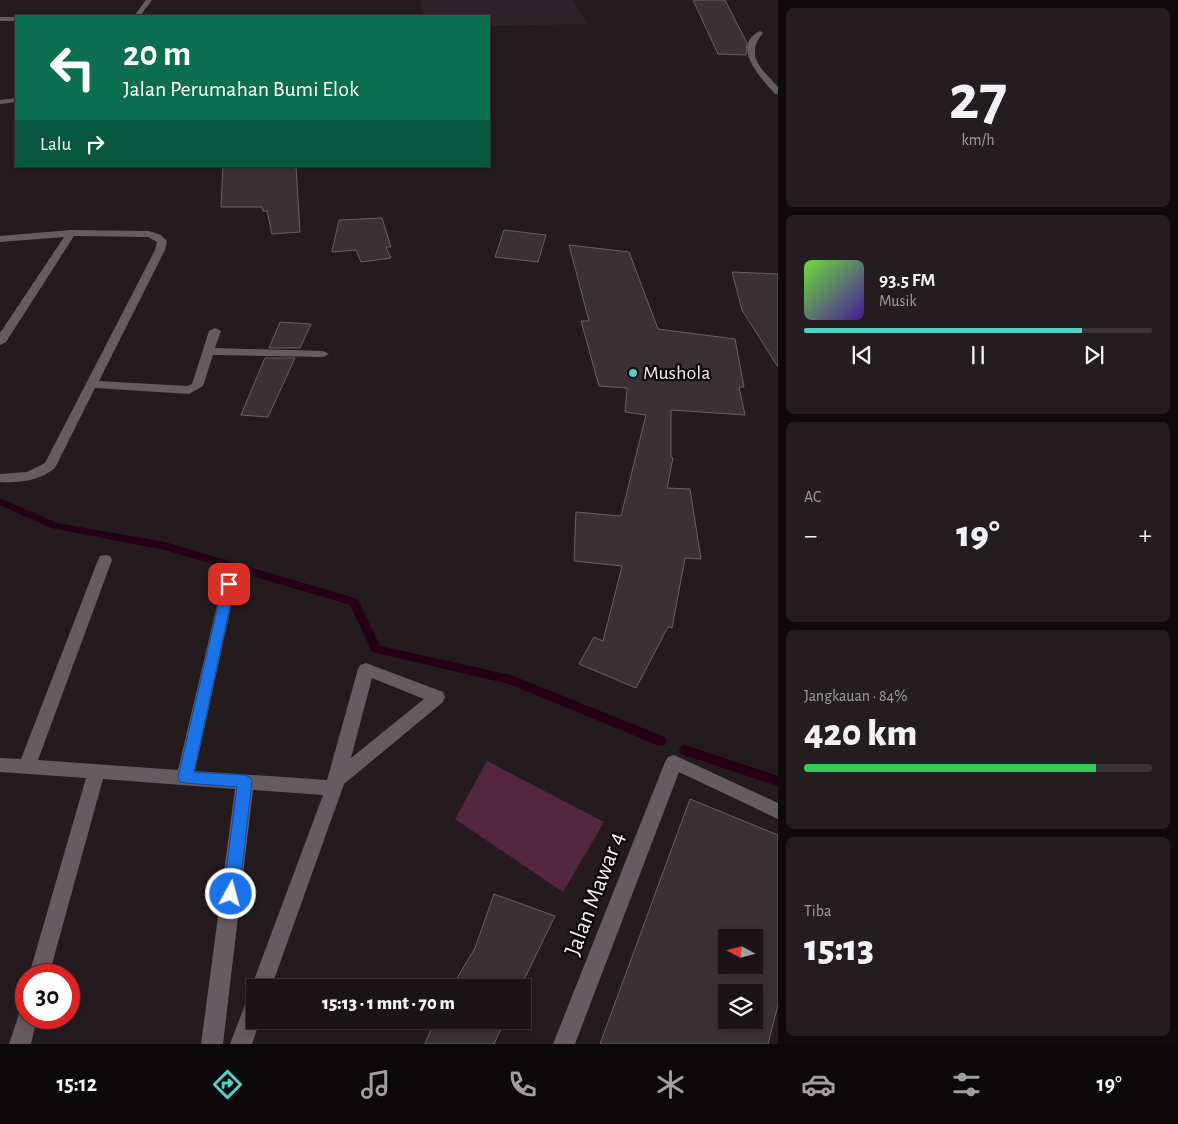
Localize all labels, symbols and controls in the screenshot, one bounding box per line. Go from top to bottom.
icon: left [40,35,105,100]
text: 20 m [123,37,191,72]
text: 27 [949,66,1007,131]
text: Jalan Perumahan Bumi Elok [123,78,359,100]
icon: right [81,130,109,158]
text: km/h [961,132,995,148]
text: Lalu [40,135,71,154]
text: 93.5 FM [879,271,935,290]
text: Musik [879,293,917,309]
icon: previous [848,341,876,369]
icon: pause [964,341,992,369]
icon: next [1080,341,1108,369]
place label: Mushola [643,363,710,383]
marker: Mushola [627,367,639,379]
text: AC [804,489,821,505]
text: 19° [956,516,1000,554]
text: − [804,522,817,550]
text: + [1139,522,1152,550]
pin [208,563,250,605]
icon: arrive [215,570,243,598]
text: Jangkauan · 84% [804,688,907,704]
text: 420 km [804,715,917,753]
street label: Jalan Mawar 4 [560,829,630,959]
position arrow [204,867,256,919]
text: Tiba [804,903,831,919]
north arrow [718,929,762,974]
map controls [718,929,763,1029]
text: 15:13 [804,930,874,968]
speed limit sign: 30 [15,964,80,1029]
button: layers [718,984,763,1029]
text: 15:13 · 1 mnt · 70 m [322,994,455,1013]
icon: directions [210,1067,245,1102]
icon: music [358,1067,393,1102]
icon: phone [505,1067,540,1102]
icon: climate [653,1067,688,1102]
icon: car [801,1067,836,1102]
icon: filters [949,1067,984,1102]
text: 15:12 [56,1073,97,1095]
text: 19° [1097,1073,1122,1095]

